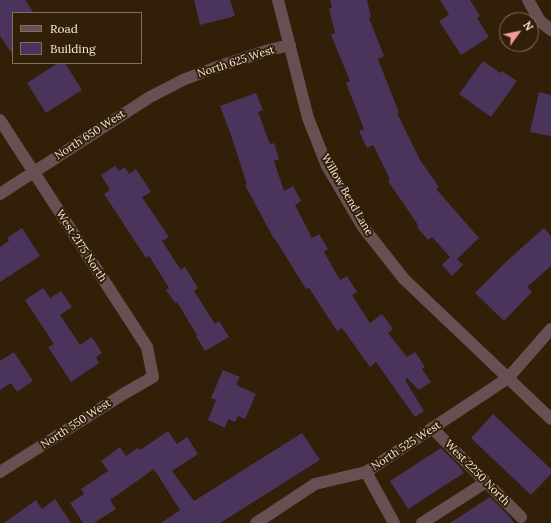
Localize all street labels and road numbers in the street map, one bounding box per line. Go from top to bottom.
street label: North 625 West [196,43,276,81]
street label: North 650 West [52,107,128,163]
street label: Willow Bend Lane [318,152,376,238]
street label: West 2175 North [53,208,109,284]
street label: North 550 West [39,396,113,452]
street label: North 525 West [369,419,443,473]
street label: West 2250 North [442,438,512,508]

